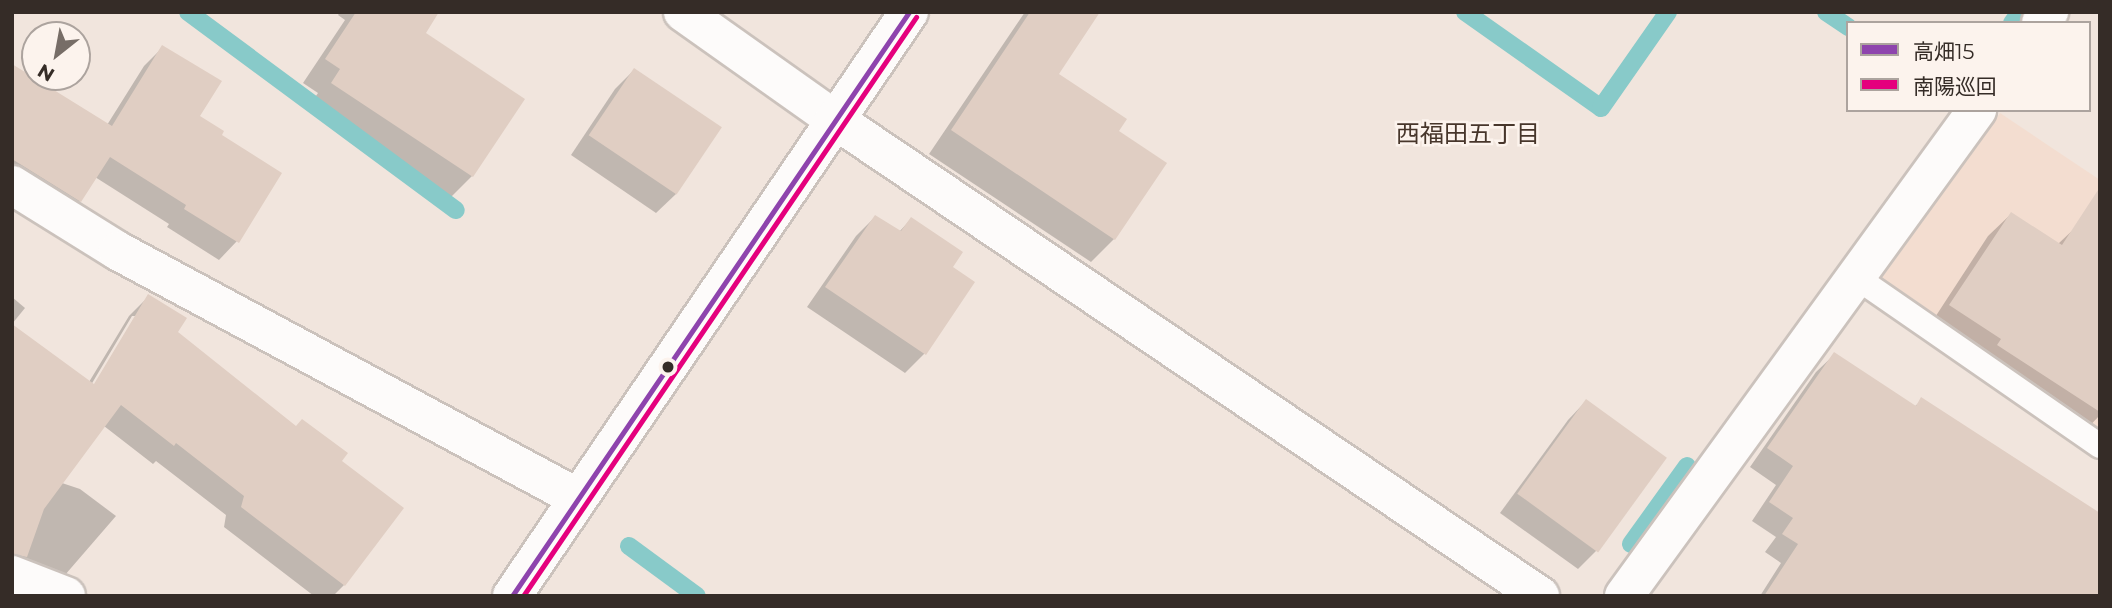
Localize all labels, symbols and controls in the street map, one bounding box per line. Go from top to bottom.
north arrow [21,21,91,91]
legend [1846,21,2091,112]
text: 高畑15 [1913,39,1974,64]
text: N [33,59,58,87]
text: 南陽巡回 [1913,74,1997,99]
district label: 西福田五丁目 [1396,120,1540,148]
unlabelled marker [661,360,675,374]

